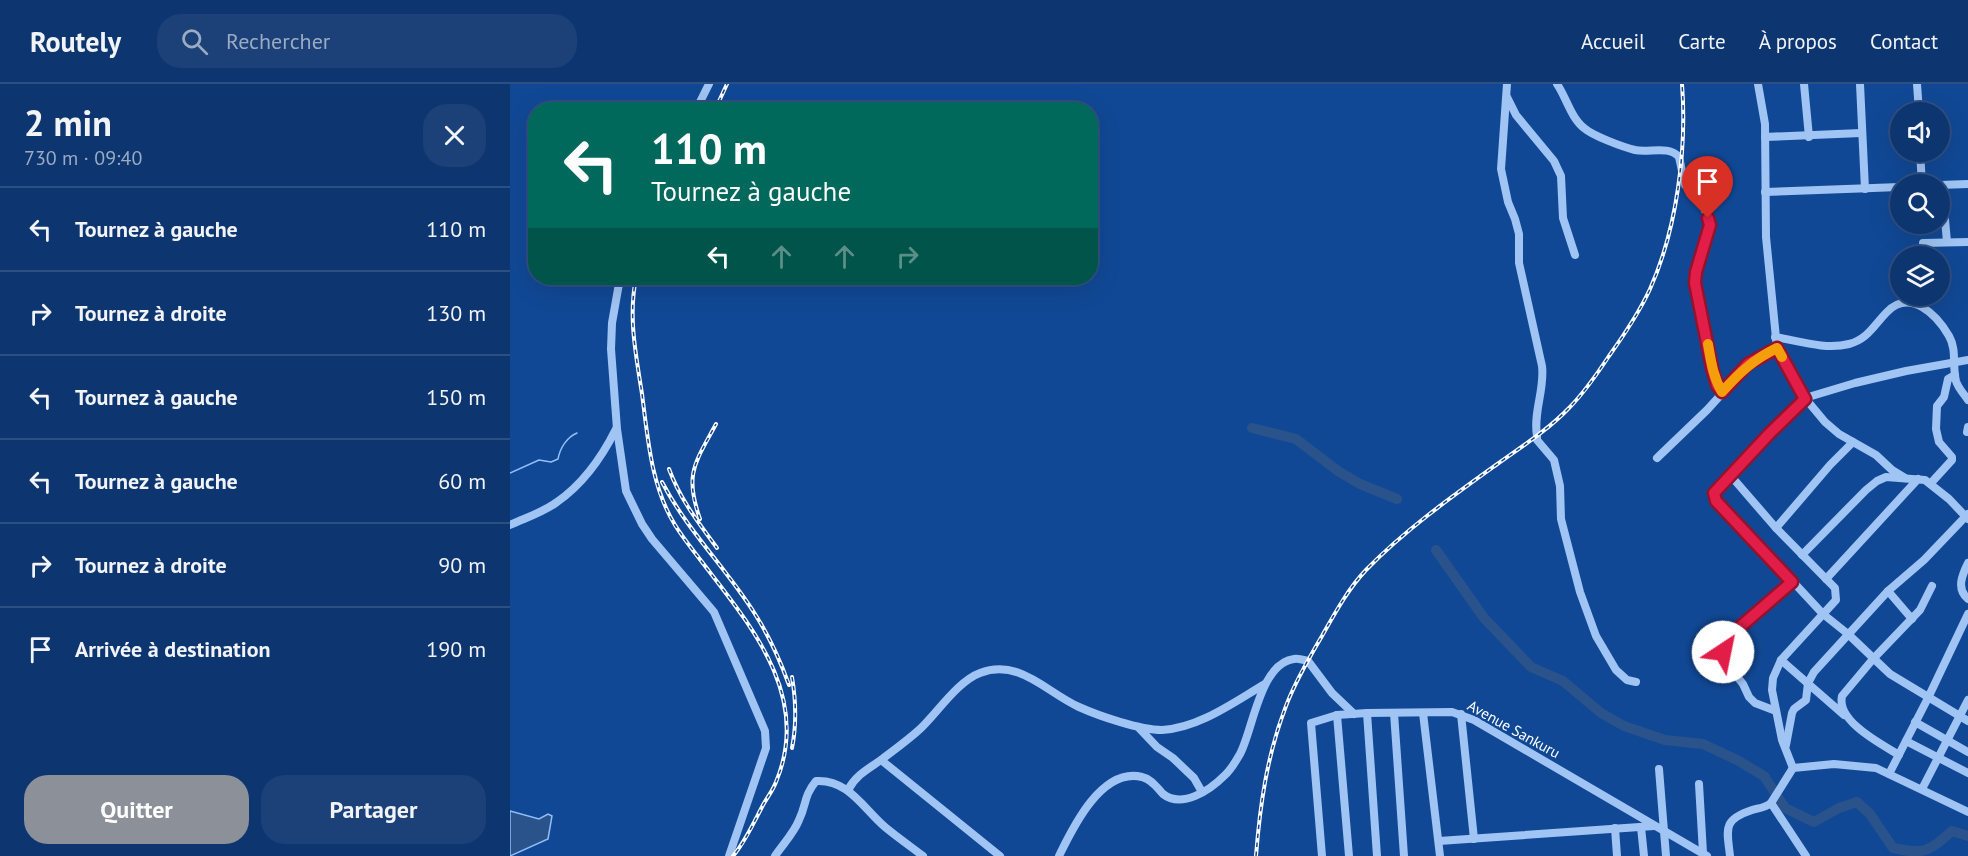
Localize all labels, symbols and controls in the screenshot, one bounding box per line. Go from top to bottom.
search box [157,14,577,68]
text: Routely [30,23,121,60]
icon: search [178,25,211,58]
text: Rechercher [226,27,330,55]
text: Accueil [1581,28,1645,55]
text: Carte [1678,28,1726,55]
text: À propos [1759,28,1837,55]
text: Contact [1870,28,1938,55]
text: 2 min [24,99,112,146]
map controls [1890,102,1950,306]
button: sound [1890,102,1950,162]
button: close [423,104,486,167]
text: 110 m [651,121,767,176]
icon: left [552,126,630,204]
text: 730 m · 09:40 [24,145,142,171]
pin [1682,156,1733,218]
icon: arrive [1691,165,1724,198]
text: Tournez à gauche [651,174,851,208]
button: search [1890,174,1950,234]
icon: left [24,213,57,246]
text: Tournez à gauche [75,215,238,243]
text: 110 m [426,215,486,243]
icon: left [702,240,735,273]
icon: ahead [765,240,798,273]
icon: ahead [828,240,861,273]
icon: right [891,240,924,273]
button: layers [1890,246,1950,306]
icon: right [24,297,57,330]
text: Tournez à droite [75,299,227,327]
text: 130 m [426,299,486,327]
icon: left [24,381,57,414]
text: Tournez à gauche [75,383,238,411]
text: 150 m [426,383,486,411]
icon: left [24,465,57,498]
text: Tournez à gauche [75,467,238,495]
text: 60 m [438,467,486,495]
icon: right [24,549,57,582]
text: Tournez à droite [75,551,227,579]
text: 90 m [438,551,486,579]
position arrow [1691,620,1755,684]
icon: arrive [24,633,57,666]
text: Arrivée à destination [75,635,271,663]
text: 190 m [426,635,486,663]
street label: Avenue Sankuru [1464,696,1564,762]
button: Quitter [24,775,249,844]
button: Partager [261,775,486,844]

